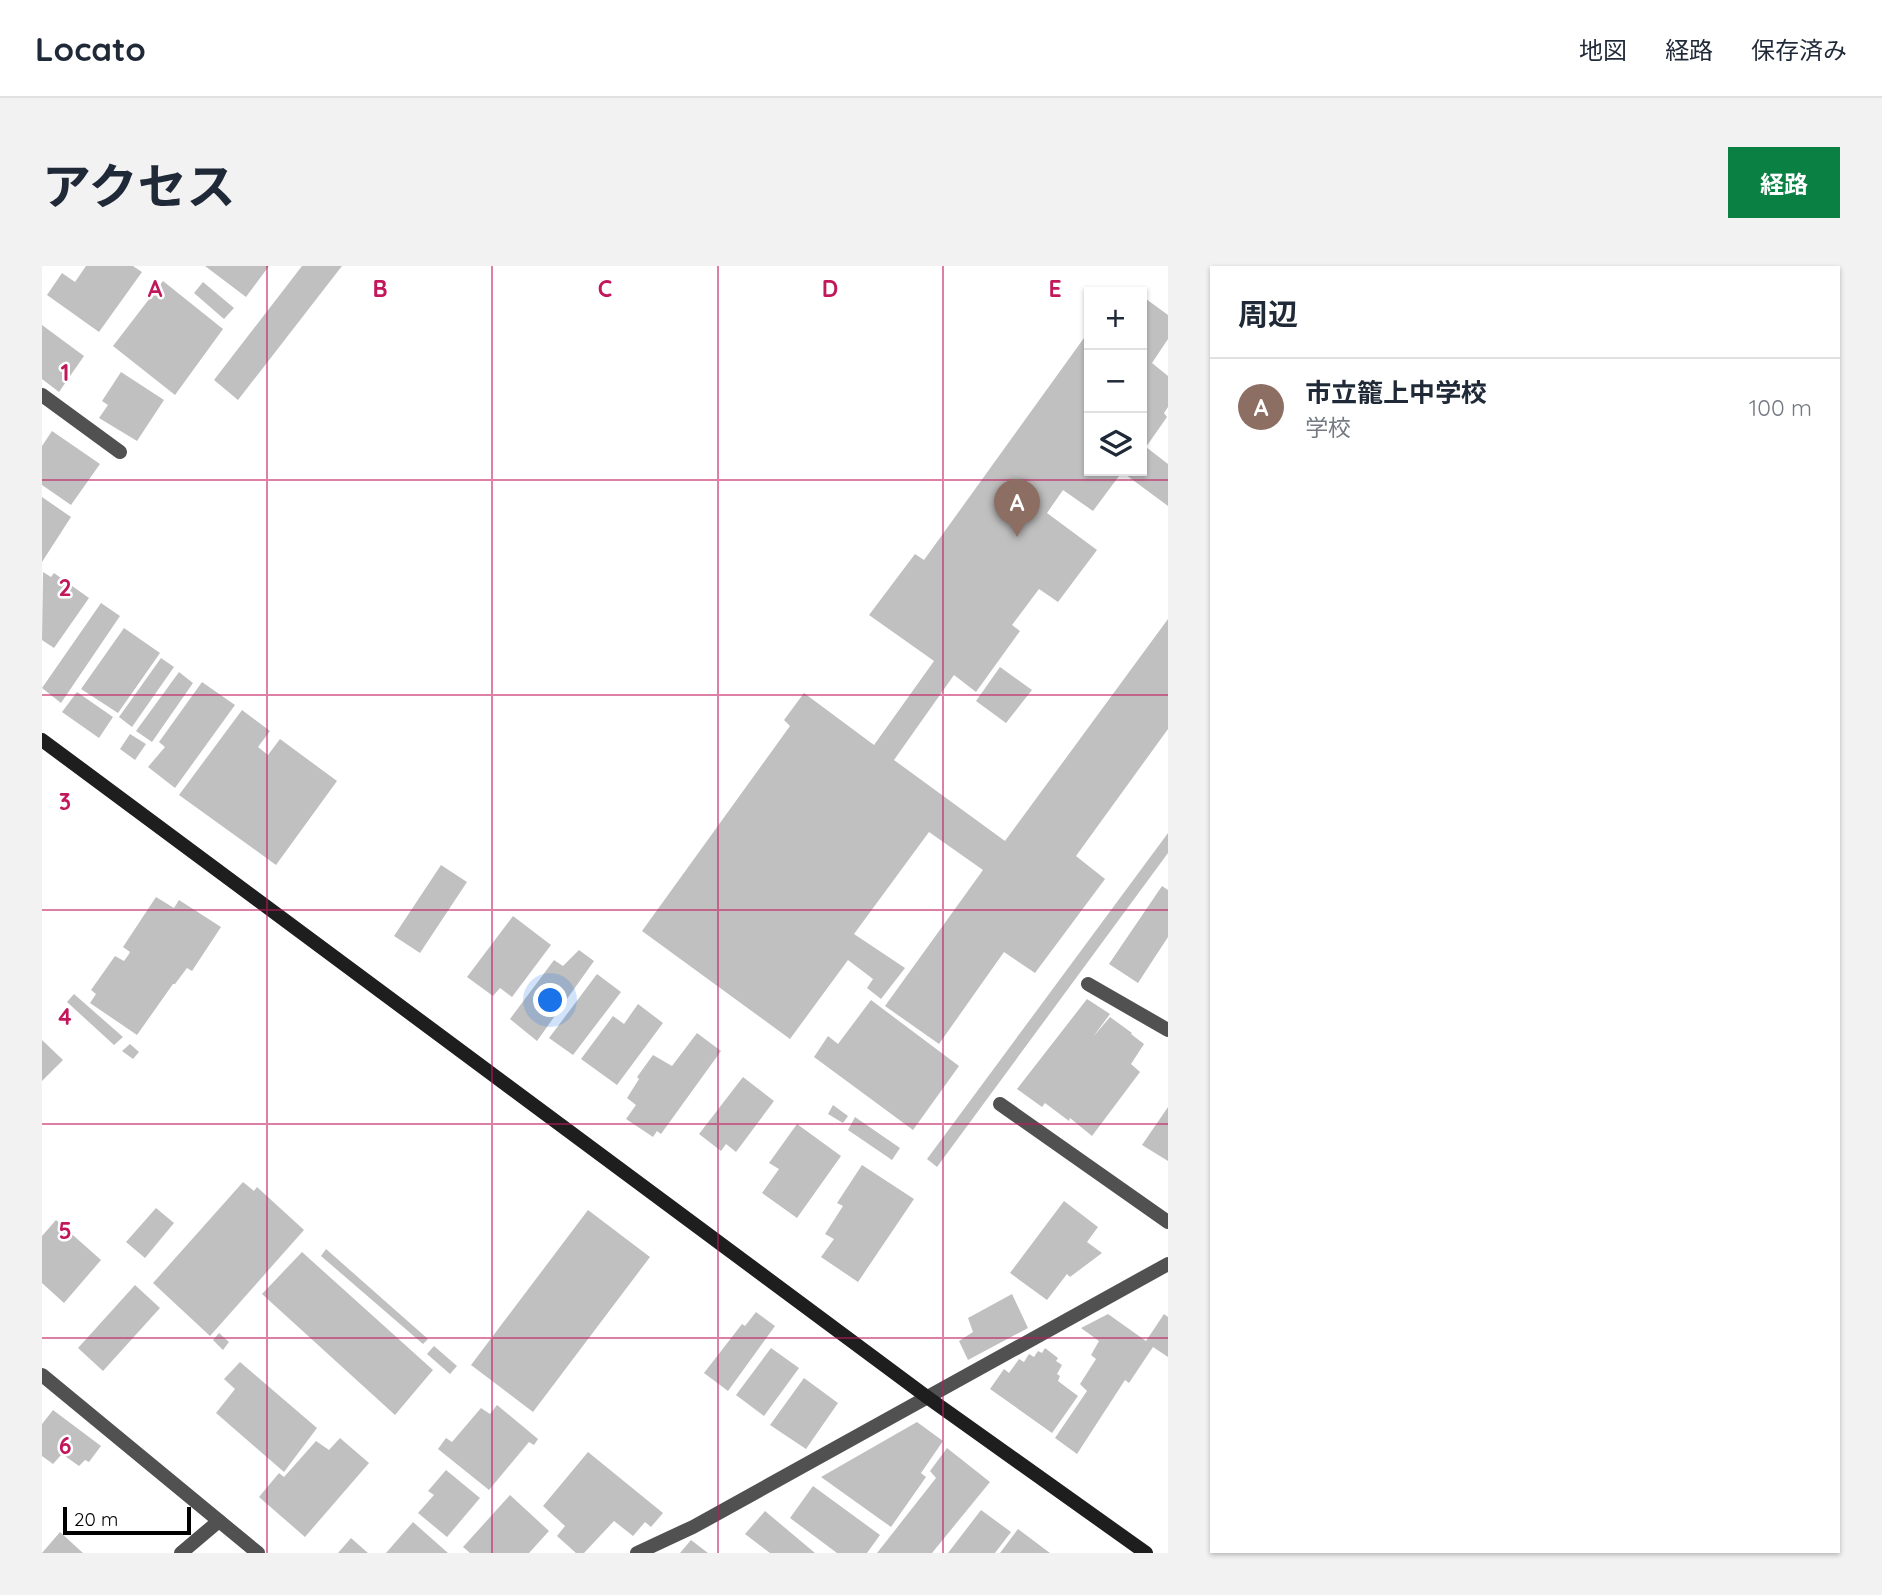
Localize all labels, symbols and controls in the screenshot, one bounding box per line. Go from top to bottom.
text: Locato [35,28,146,69]
text: 地図 [1579,35,1627,65]
text: 経路 [1665,35,1713,65]
text: 保存済み [1751,35,1847,65]
button: 経路 [1728,147,1840,218]
text: アクセス [42,155,236,216]
text: A [148,274,163,303]
text: B [372,274,388,303]
text: C [598,274,612,303]
text: D [822,274,838,303]
text: E [1048,274,1062,303]
map controls [1084,287,1147,476]
button: + [1084,287,1147,350]
text: 周辺 [1238,295,1298,333]
button: − [1084,350,1147,413]
text: 1 [61,358,69,387]
text: 市立籠上中学校 [1305,376,1487,409]
text: A [1254,393,1268,422]
text: 100 m [1749,393,1812,422]
button: layers [1084,413,1147,476]
text: 学校 [1305,413,1351,442]
pin: A [994,479,1040,537]
text: 2 [58,573,72,602]
text: 3 [59,787,71,816]
your location [533,983,567,1017]
text: 4 [58,1002,72,1031]
text: 5 [58,1216,72,1245]
text: 6 [59,1431,71,1460]
scale bar [63,1504,191,1536]
text: 20 m [74,1507,118,1531]

